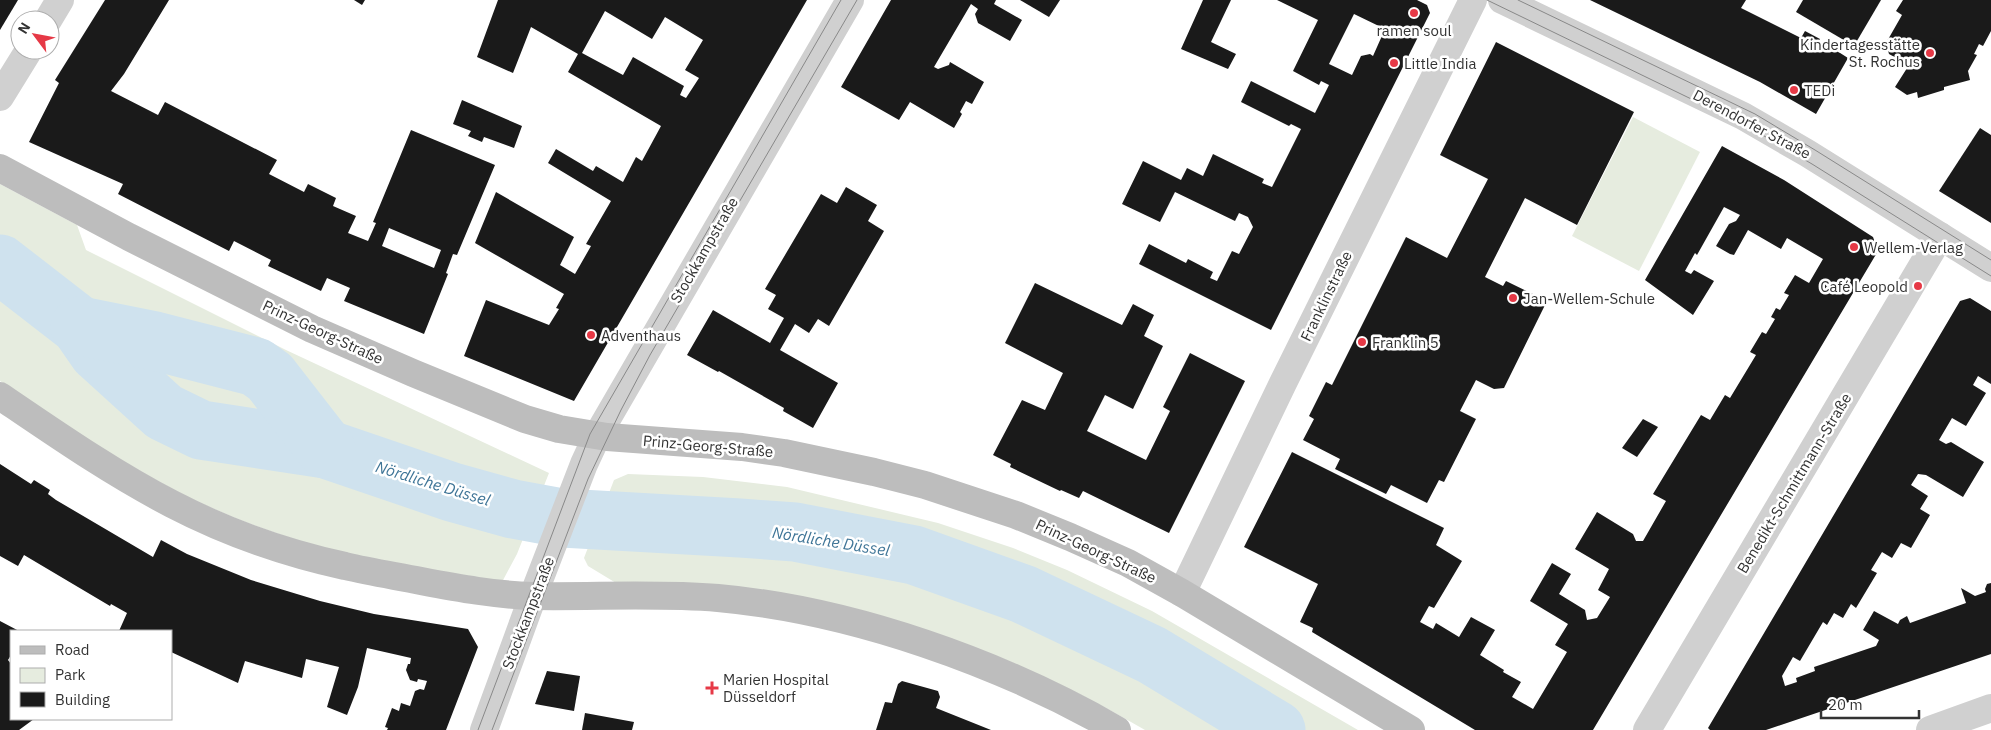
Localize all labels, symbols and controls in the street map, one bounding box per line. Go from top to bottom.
marker: ramen soul [1408,7,1420,19]
north arrow [10,10,60,60]
text: N [14,19,34,37]
place label: ramen soul [1376,21,1452,40]
place label: Kindertagesstätte St. Rochus [1800,35,1920,71]
marker: Kindertagesstätte St. Rochus [1924,47,1936,59]
place label: Little India [1404,54,1477,73]
marker: Little India [1388,57,1400,69]
place label: TEDi [1804,81,1835,100]
marker: TEDi [1788,84,1800,96]
street label: Derendorfer Straße [1690,85,1814,163]
street label: Stockkampstraße [666,194,742,306]
place label: Wellem-Verlag [1864,238,1963,257]
marker: Wellem-Verlag [1848,241,1860,253]
street label: Franklinstraße [1296,248,1356,344]
place label: Café Leopold [1820,277,1908,296]
marker: Café Leopold [1912,280,1924,292]
place label: Jan-Wellem-Schule [1523,289,1655,308]
marker: Jan-Wellem-Schule [1507,292,1519,304]
street label: Prinz-Georg-Straße [260,296,386,368]
place label: Adventhaus [601,326,681,345]
marker: Adventhaus [585,329,597,341]
place label: Franklin 5 [1372,333,1439,352]
marker: Franklin 5 [1356,336,1368,348]
street label: Benedikt-Schmittmann-Straße [1733,389,1855,577]
street label: Prinz-Georg-Straße [642,431,774,461]
water label: Nördliche Düssel [373,456,493,510]
street label: Prinz-Georg-Straße [1033,515,1159,587]
water label: Nördliche Düssel [771,522,892,560]
street label: Stockkampstraße [498,554,558,672]
legend [10,630,172,720]
text: Road [55,640,90,659]
text: Park [55,665,85,684]
place label: Marien Hospital Düsseldorf [723,670,829,706]
marker: Marien Hospital Düsseldorf [705,681,719,695]
scale bar [1821,688,1918,720]
text: Building [55,690,110,709]
text: 20 m [1828,695,1863,714]

